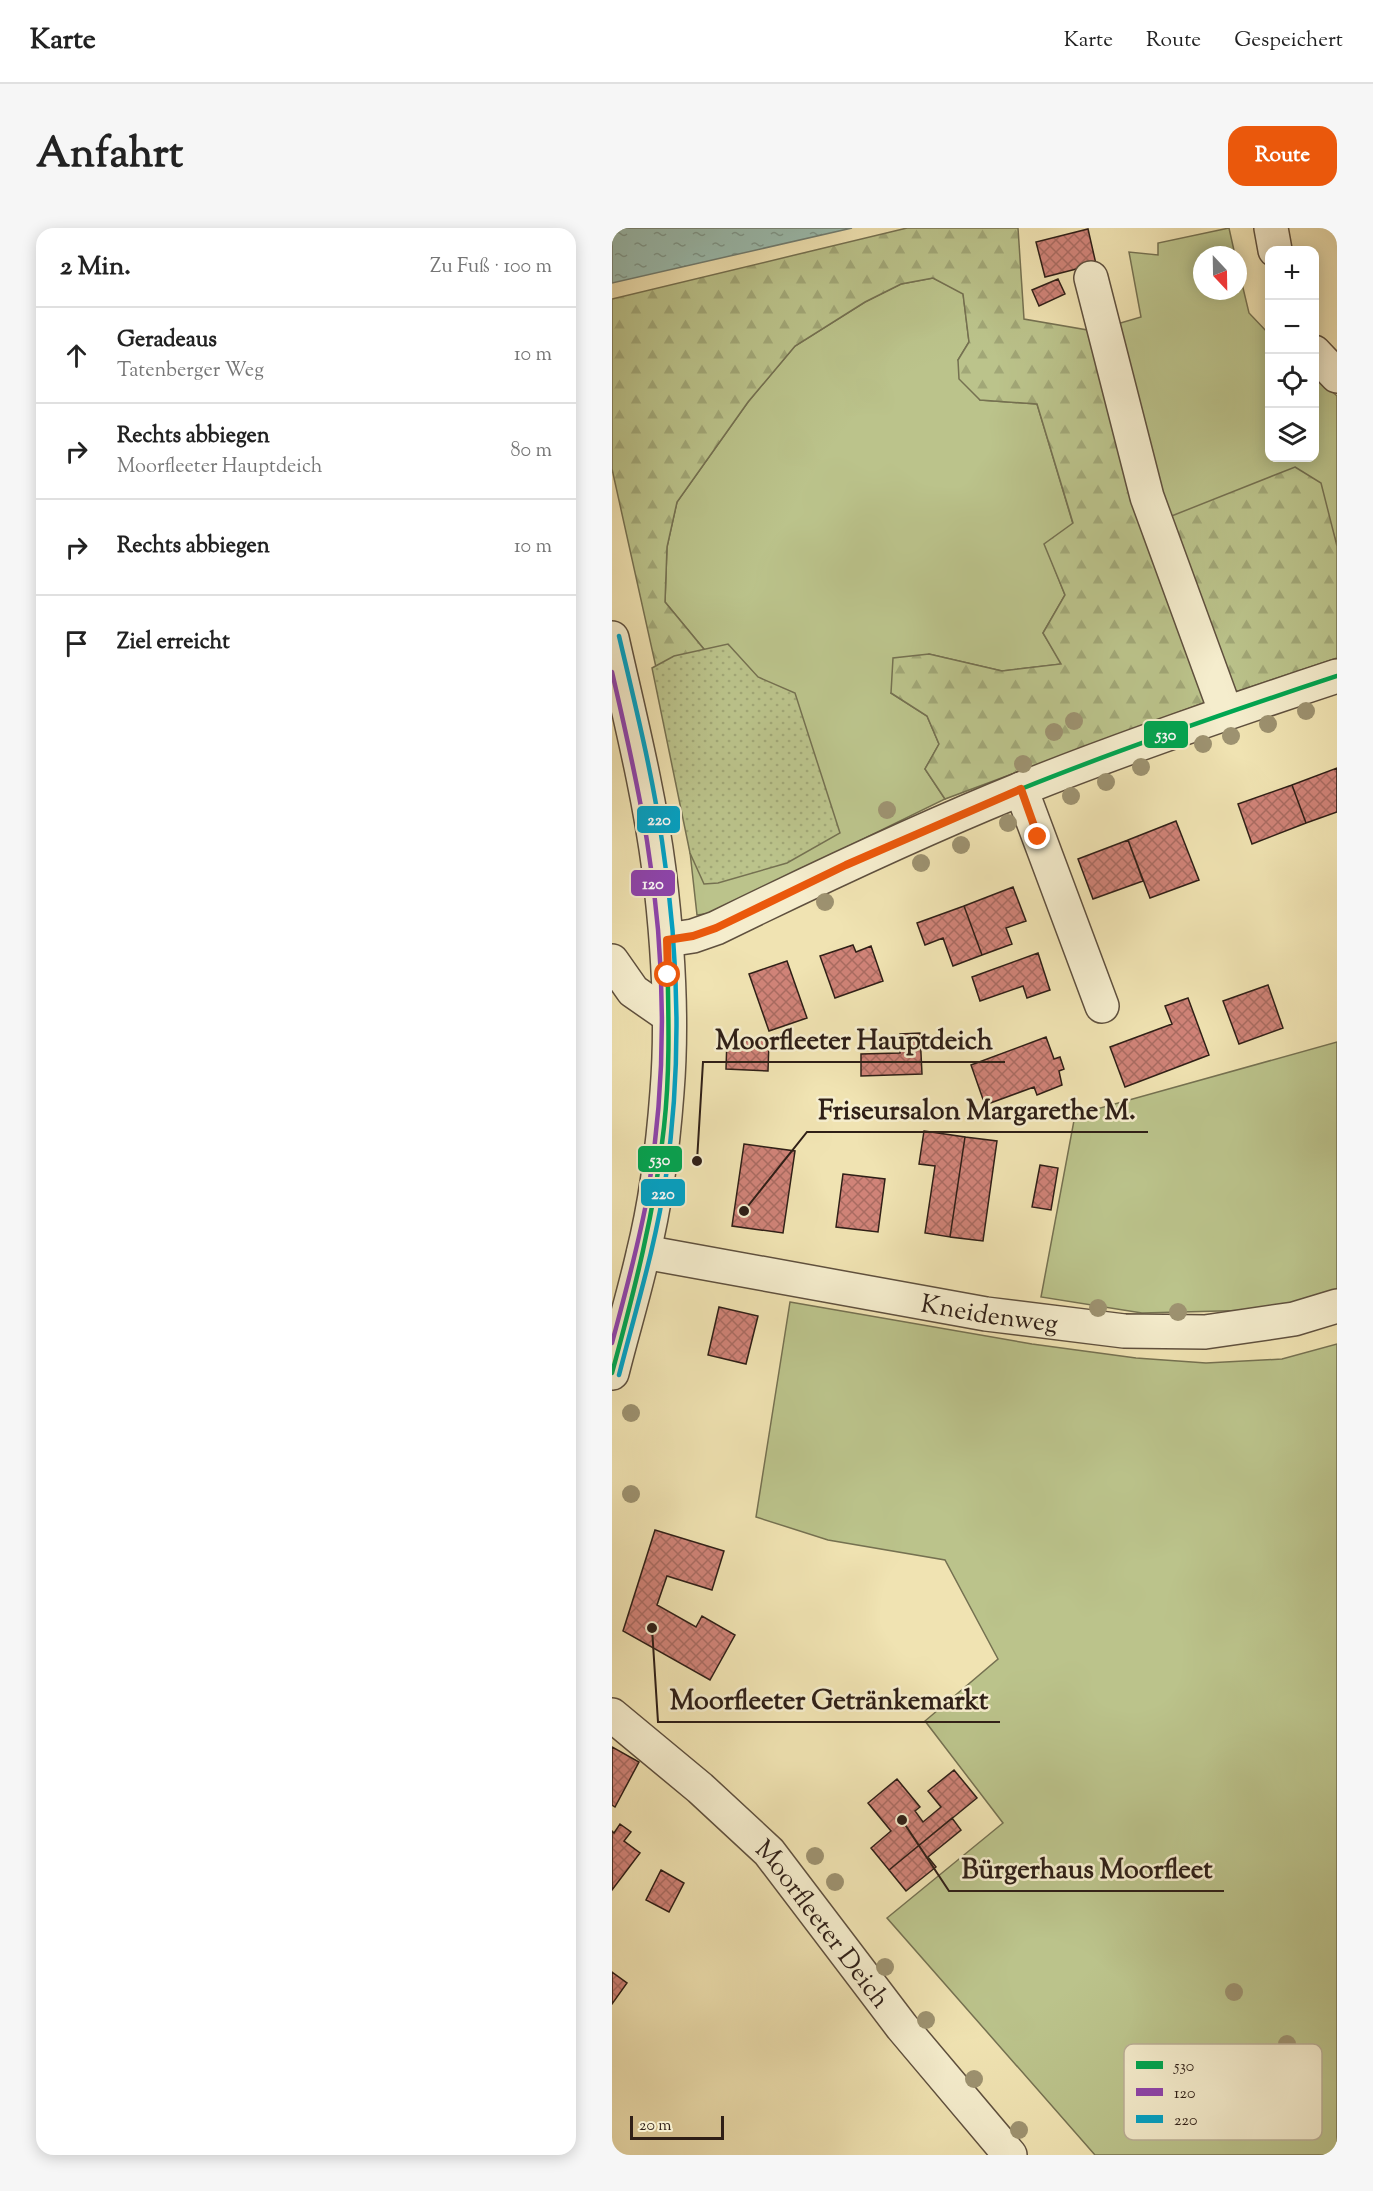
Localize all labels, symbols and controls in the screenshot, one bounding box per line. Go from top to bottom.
text: Karte [30,21,96,61]
text: Karte [1064,26,1113,56]
text: Route [1146,26,1201,56]
text: Gespeichert [1234,26,1343,56]
text: Anfahrt [36,126,183,186]
button: Route [1228,126,1337,186]
north arrow [1193,246,1247,300]
map controls [1265,246,1319,462]
button: + [1265,246,1319,300]
text: 2 Min. [60,249,131,286]
text: Zu Fuß · 100 m [430,253,552,282]
button: − [1265,300,1319,354]
text: Geradeaus [117,325,217,357]
icon: ahead [60,339,93,372]
text: 10 m [514,341,552,370]
button: locate [1265,354,1319,408]
text: Tatenberger Weg [117,357,264,386]
button: layers [1265,408,1319,462]
text: Rechts abbiegen [117,421,270,453]
icon: right [60,435,93,468]
text: 80 m [511,437,552,466]
text: Moorfleeter Hauptdeich [117,453,323,482]
icon: right [60,531,93,564]
text: Rechts abbiegen [117,531,270,563]
text: 10 m [514,533,552,562]
icon: arrive [60,627,93,660]
text: Ziel erreicht [117,627,230,659]
line badge: 530 [1143,720,1189,749]
text: 530 [1154,725,1177,748]
line badge: 220 [636,805,681,834]
text: 220 [647,810,671,833]
route end [1024,823,1050,849]
line badge: 120 [630,869,676,897]
text: 120 [642,874,664,897]
route start [654,961,680,987]
callout: Moorfleeter Hauptdeich [703,1017,1005,1062]
text: Moorfleeter Hauptdeich [715,1023,993,1062]
callout: Friseursalon Margarethe M. [807,1087,1148,1132]
text: Friseursalon Margarethe M. [818,1093,1136,1132]
line badge: 530 [637,1145,683,1173]
text: 530 [648,1150,671,1173]
line badge: 220 [640,1178,686,1207]
text: 220 [651,1184,675,1207]
street label: Kneidenweg [918,1287,1060,1344]
callout: Moorfleeter Getränkemarkt [658,1677,1000,1722]
text: Moorfleeter Getränkemarkt [670,1683,989,1722]
street label: Moorfleeter Deich [746,1832,897,2017]
callout: Bürgerhaus Moorfleet [949,1846,1224,1891]
text: Bürgerhaus Moorfleet [961,1852,1213,1891]
legend [1124,2044,1322,2140]
text: 530 [1173,2056,1194,2079]
text: 120 [1174,2083,1195,2106]
text: 220 [1174,2110,1197,2133]
scale bar [630,2113,724,2140]
text: 20 m [639,2115,672,2138]

